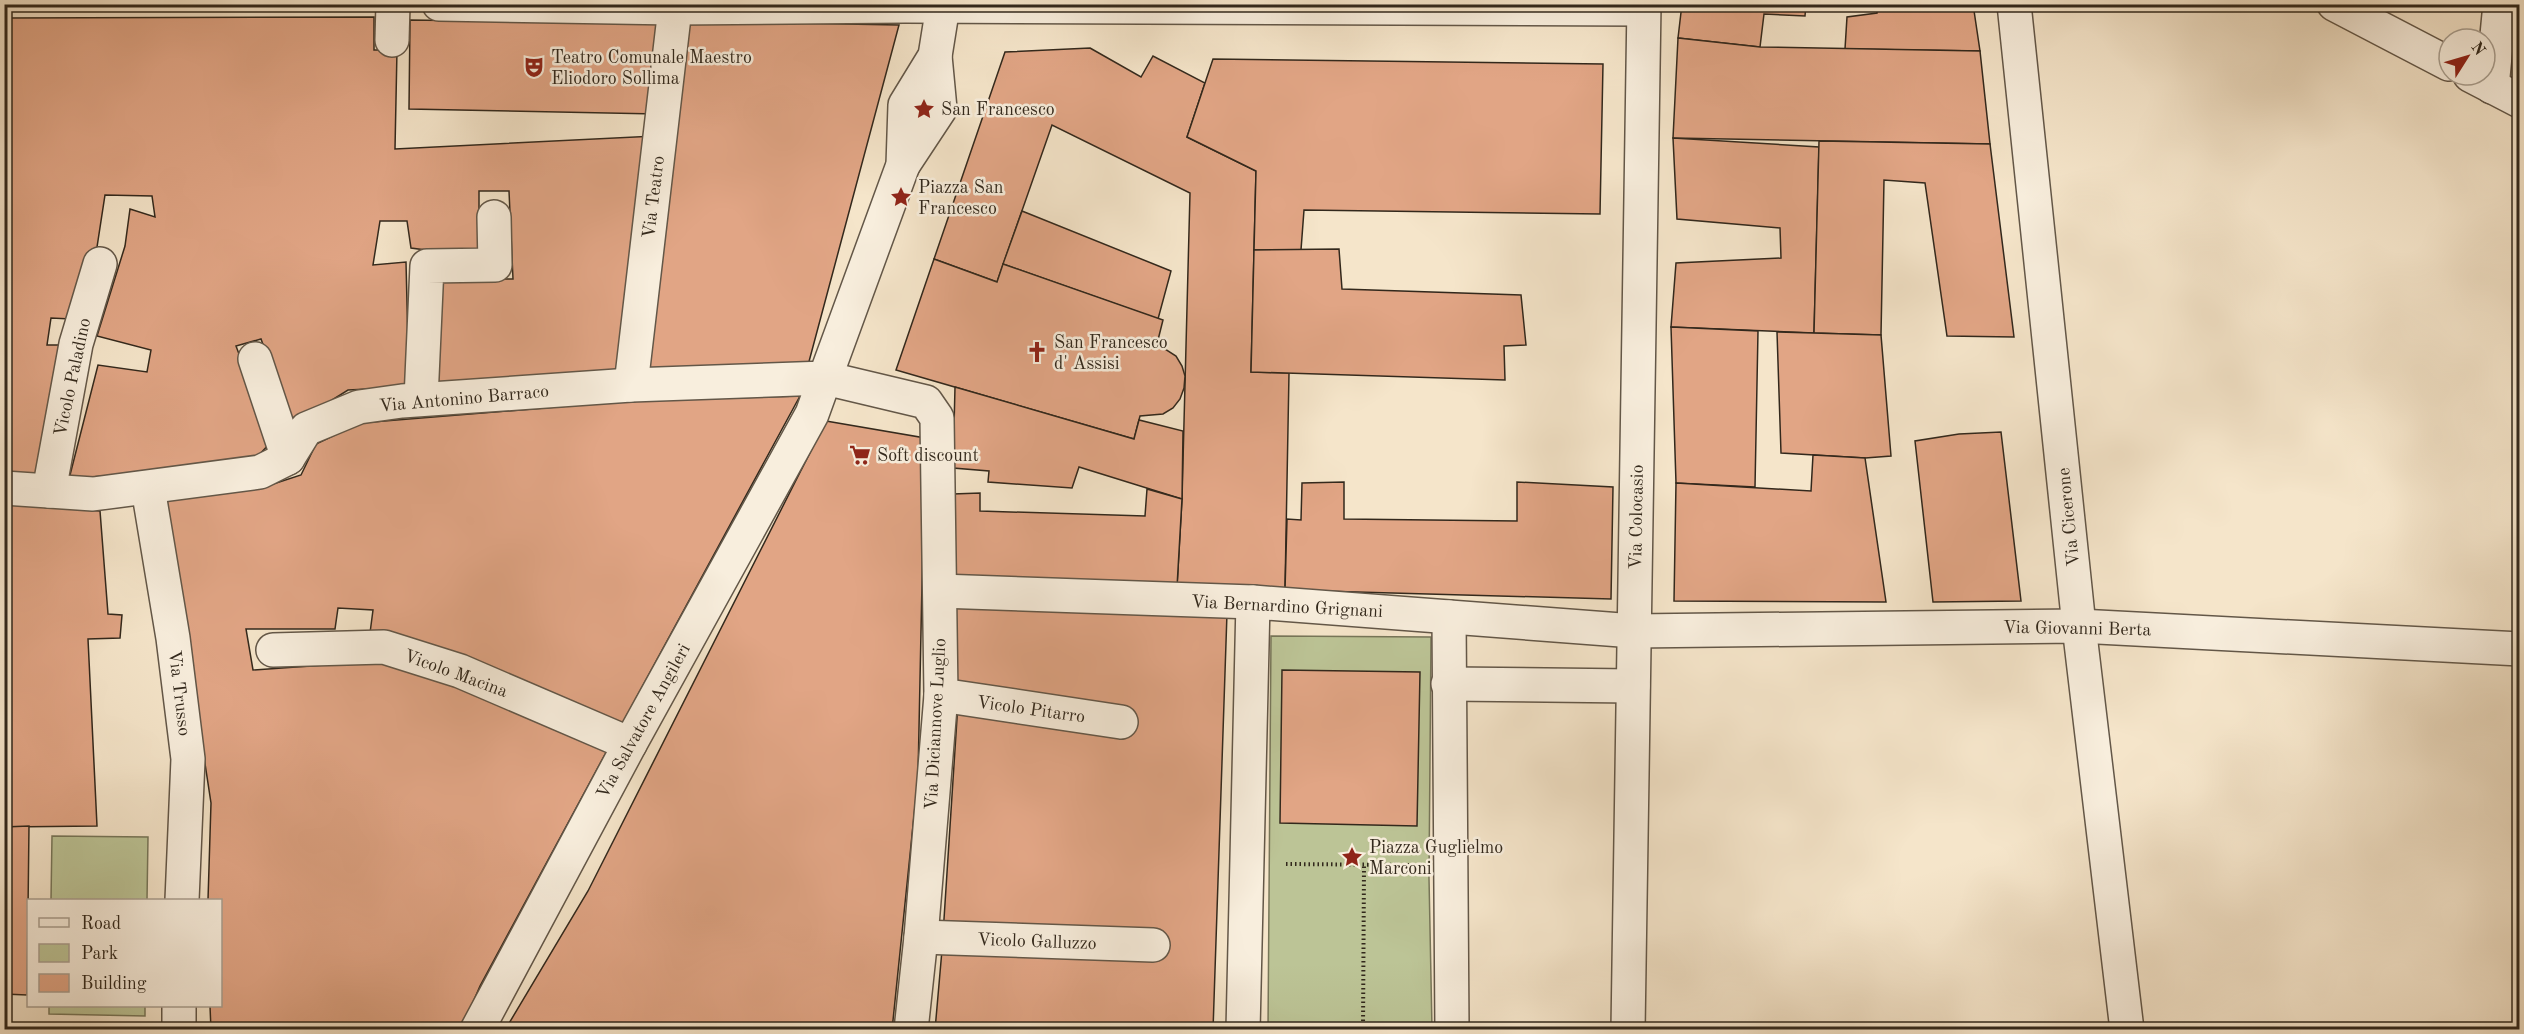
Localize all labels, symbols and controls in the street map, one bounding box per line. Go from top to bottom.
north arrow [2437,27,2497,87]
text: N [2467,39,2488,59]
place label: Teatro Comunale Maestro Eliodoro Sollima [551,49,752,88]
theatre icon: Teatro Comunale Maestro Eliodoro Sollima [522,55,546,79]
place icon: San Francesco [912,97,936,121]
place label: San Francesco [941,101,1055,119]
street label: Via Teatro [640,155,668,240]
place label: Piazza San Francesco [918,179,1004,218]
place icon: Piazza San Francesco [889,185,913,209]
street label: Vicolo Paladino [52,316,94,438]
place label: San Francesco d' Assisi [1054,334,1168,373]
church icon: San Francesco d' Assisi [1025,340,1049,364]
street label: Via Antonino Barraco [378,383,550,415]
supermarket icon: Soft discount [848,443,872,467]
place label: Soft discount [877,447,979,465]
street label: Via Colocasio [1627,464,1647,570]
street label: Via Cicerone [2055,467,2083,567]
street label: Via Bernardino Grignani [1191,593,1383,621]
street label: Via Giovanni Berta [2003,619,2151,639]
street label: Via Diciannove Luglio [923,638,949,810]
street label: Via Salvatore Angileri [594,641,694,802]
street label: Vicolo Macina [401,647,510,701]
street label: Via Trusso [165,649,193,737]
street label: Vicolo Pitarro [975,693,1086,727]
place label: Piazza Guglielmo Marconi [1369,839,1503,878]
place icon: Piazza Guglielmo Marconi [1340,845,1364,869]
legend [27,899,222,1007]
text: Road [81,915,121,933]
street label: Vicolo Galluzzo [977,931,1097,953]
text: Park [81,945,118,963]
text: Building [81,975,147,993]

